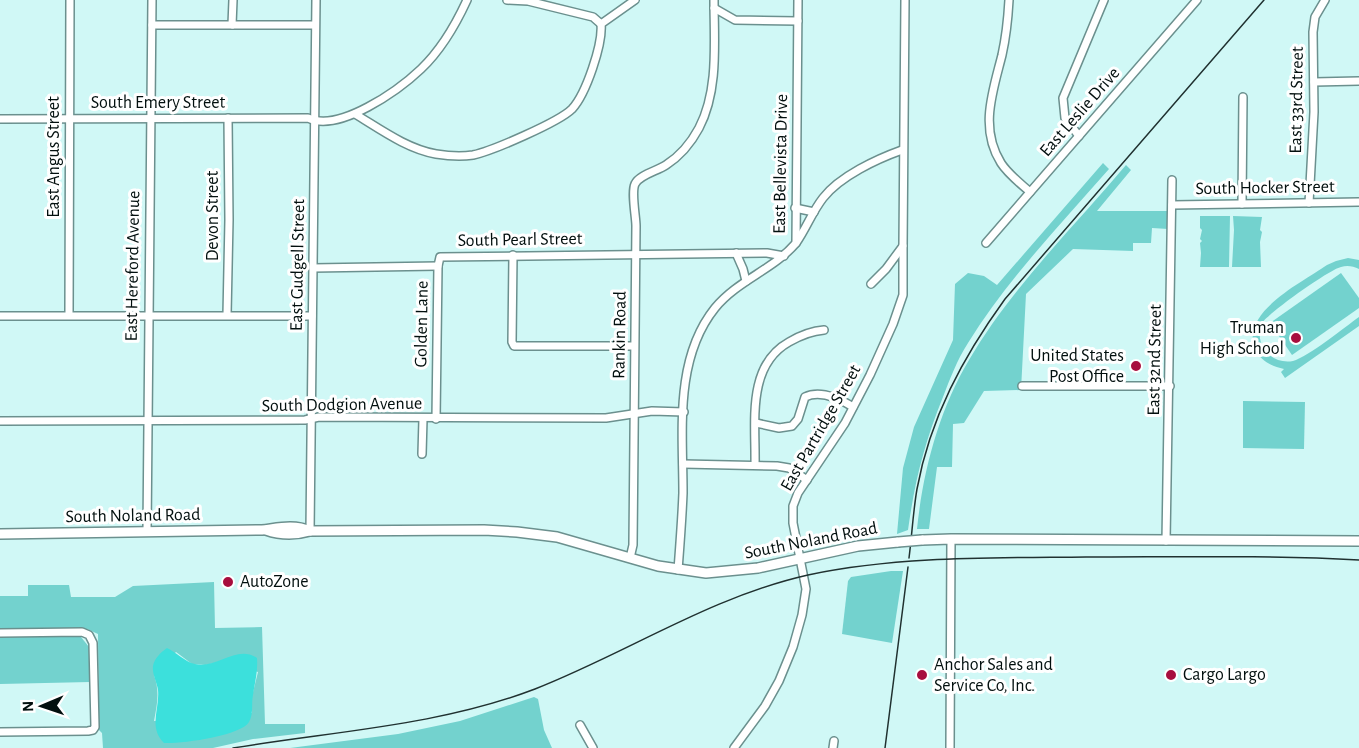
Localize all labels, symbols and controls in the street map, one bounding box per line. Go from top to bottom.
street label: East 33rd Street [1287,46,1307,154]
street label: East Leslie Drive [1037,64,1123,160]
street label: South Emery Street [91,94,225,112]
street label: East Bellevista Drive [771,94,791,234]
street label: East Angus Street [45,96,63,218]
street label: Devon Street [204,170,222,261]
street label: South Hocker Street [1195,178,1335,198]
street label: East Hereford Avenue [123,191,143,341]
street label: East Gudgell Street [288,198,308,331]
street label: South Pearl Street [457,230,583,250]
street label: Golden Lane [412,280,432,368]
street label: Rankin Road [610,291,630,379]
street label: East 32nd Street [1145,304,1165,416]
place label: Truman High School [1200,319,1284,358]
marker: Truman High School [1289,331,1303,345]
place label: United States Post Office [1030,347,1124,386]
marker: United States Post Office [1129,359,1143,373]
street label: East Partridge Street [778,362,865,494]
street label: South Dodgion Avenue [262,395,422,415]
street label: South Noland Road [65,506,201,526]
street label: South Noland Road [743,519,879,563]
place label: AutoZone [240,573,309,591]
marker: AutoZone [221,575,235,589]
place label: Anchor Sales and Service Co, Inc. [934,656,1053,695]
place label: Cargo Largo [1183,666,1266,684]
marker: Anchor Sales and Service Co, Inc. [915,668,929,682]
marker: Cargo Largo [1164,668,1178,682]
north arrow [12,676,72,736]
text: N [20,701,36,712]

